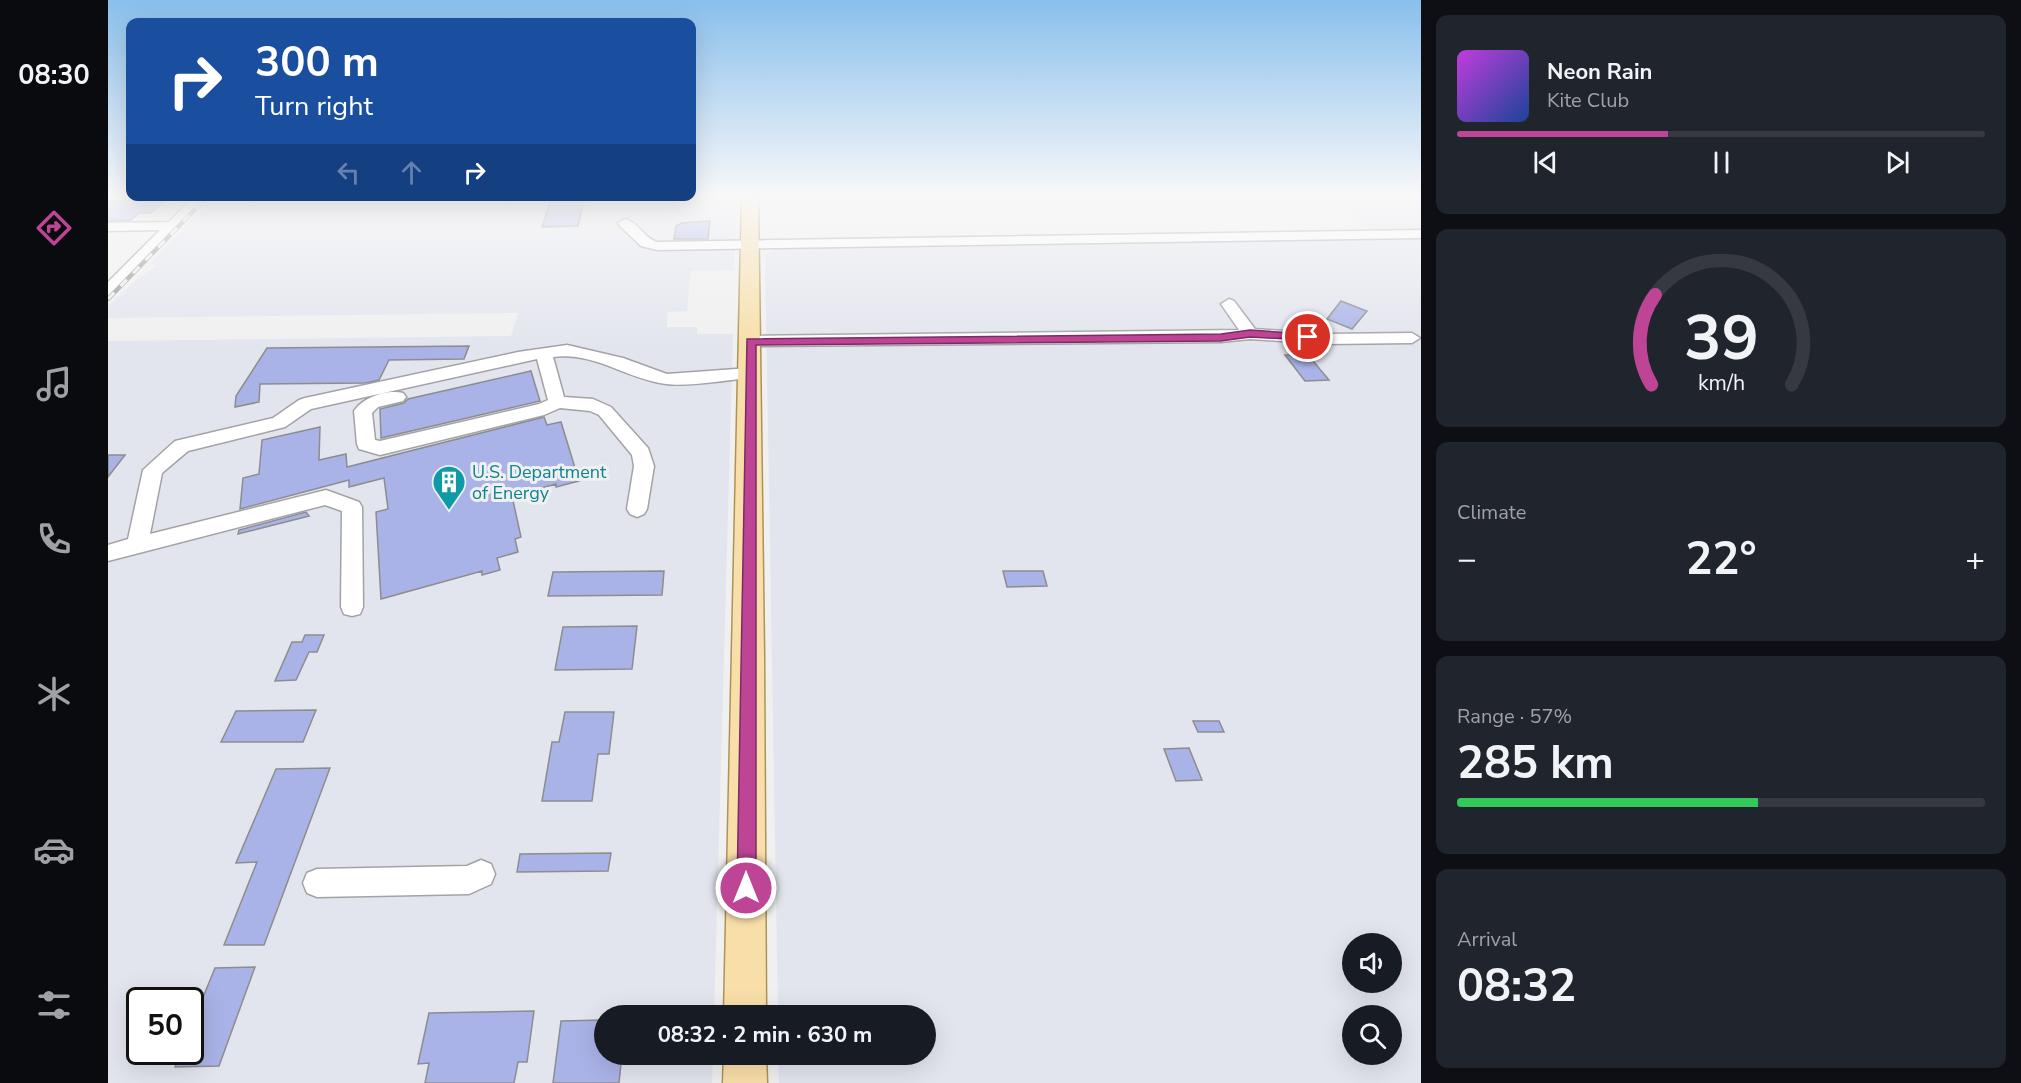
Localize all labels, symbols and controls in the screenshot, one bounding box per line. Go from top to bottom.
text: 300 m [255,34,379,91]
icon: right [156,42,234,120]
text: 08:30 [18,57,90,94]
text: Neon Rain [1547,57,1652,87]
text: Kite Club [1547,87,1629,114]
text: Turn right [255,88,373,125]
icon: previous [1529,146,1562,179]
icon: pause [1705,146,1738,179]
icon: next [1881,146,1914,179]
icon: left [332,156,365,189]
icon: ahead [395,156,428,189]
icon: right [458,156,491,189]
icon: directions [33,207,75,249]
text: 39 [1684,296,1758,381]
pin [1282,311,1333,362]
icon: arrive [1291,320,1324,353]
icon: music [33,363,75,405]
text: km/h [1697,368,1745,398]
place label: U.S. Department of Energy [472,460,607,505]
building icon: U.S. Department of Energy [431,464,467,511]
text: Climate [1457,499,1526,526]
icon: phone [33,518,75,560]
text: 22° [1685,529,1757,590]
text: − [1457,537,1477,582]
text: + [1965,537,1985,582]
icon: climate [33,673,75,715]
text: Range · 57% [1457,703,1572,730]
text: 285 km [1457,733,1614,794]
icon: car [33,829,75,871]
position arrow [714,856,778,920]
text: Arrival [1457,926,1517,953]
map controls [1342,933,1402,1065]
button: sound [1342,933,1402,993]
text: 08:32 [1457,956,1576,1017]
icon: filters [33,984,75,1026]
speed limit sign: 50 [126,987,204,1065]
button: search [1342,1005,1402,1065]
text: 08:32 · 2 min · 630 m [658,1020,872,1050]

